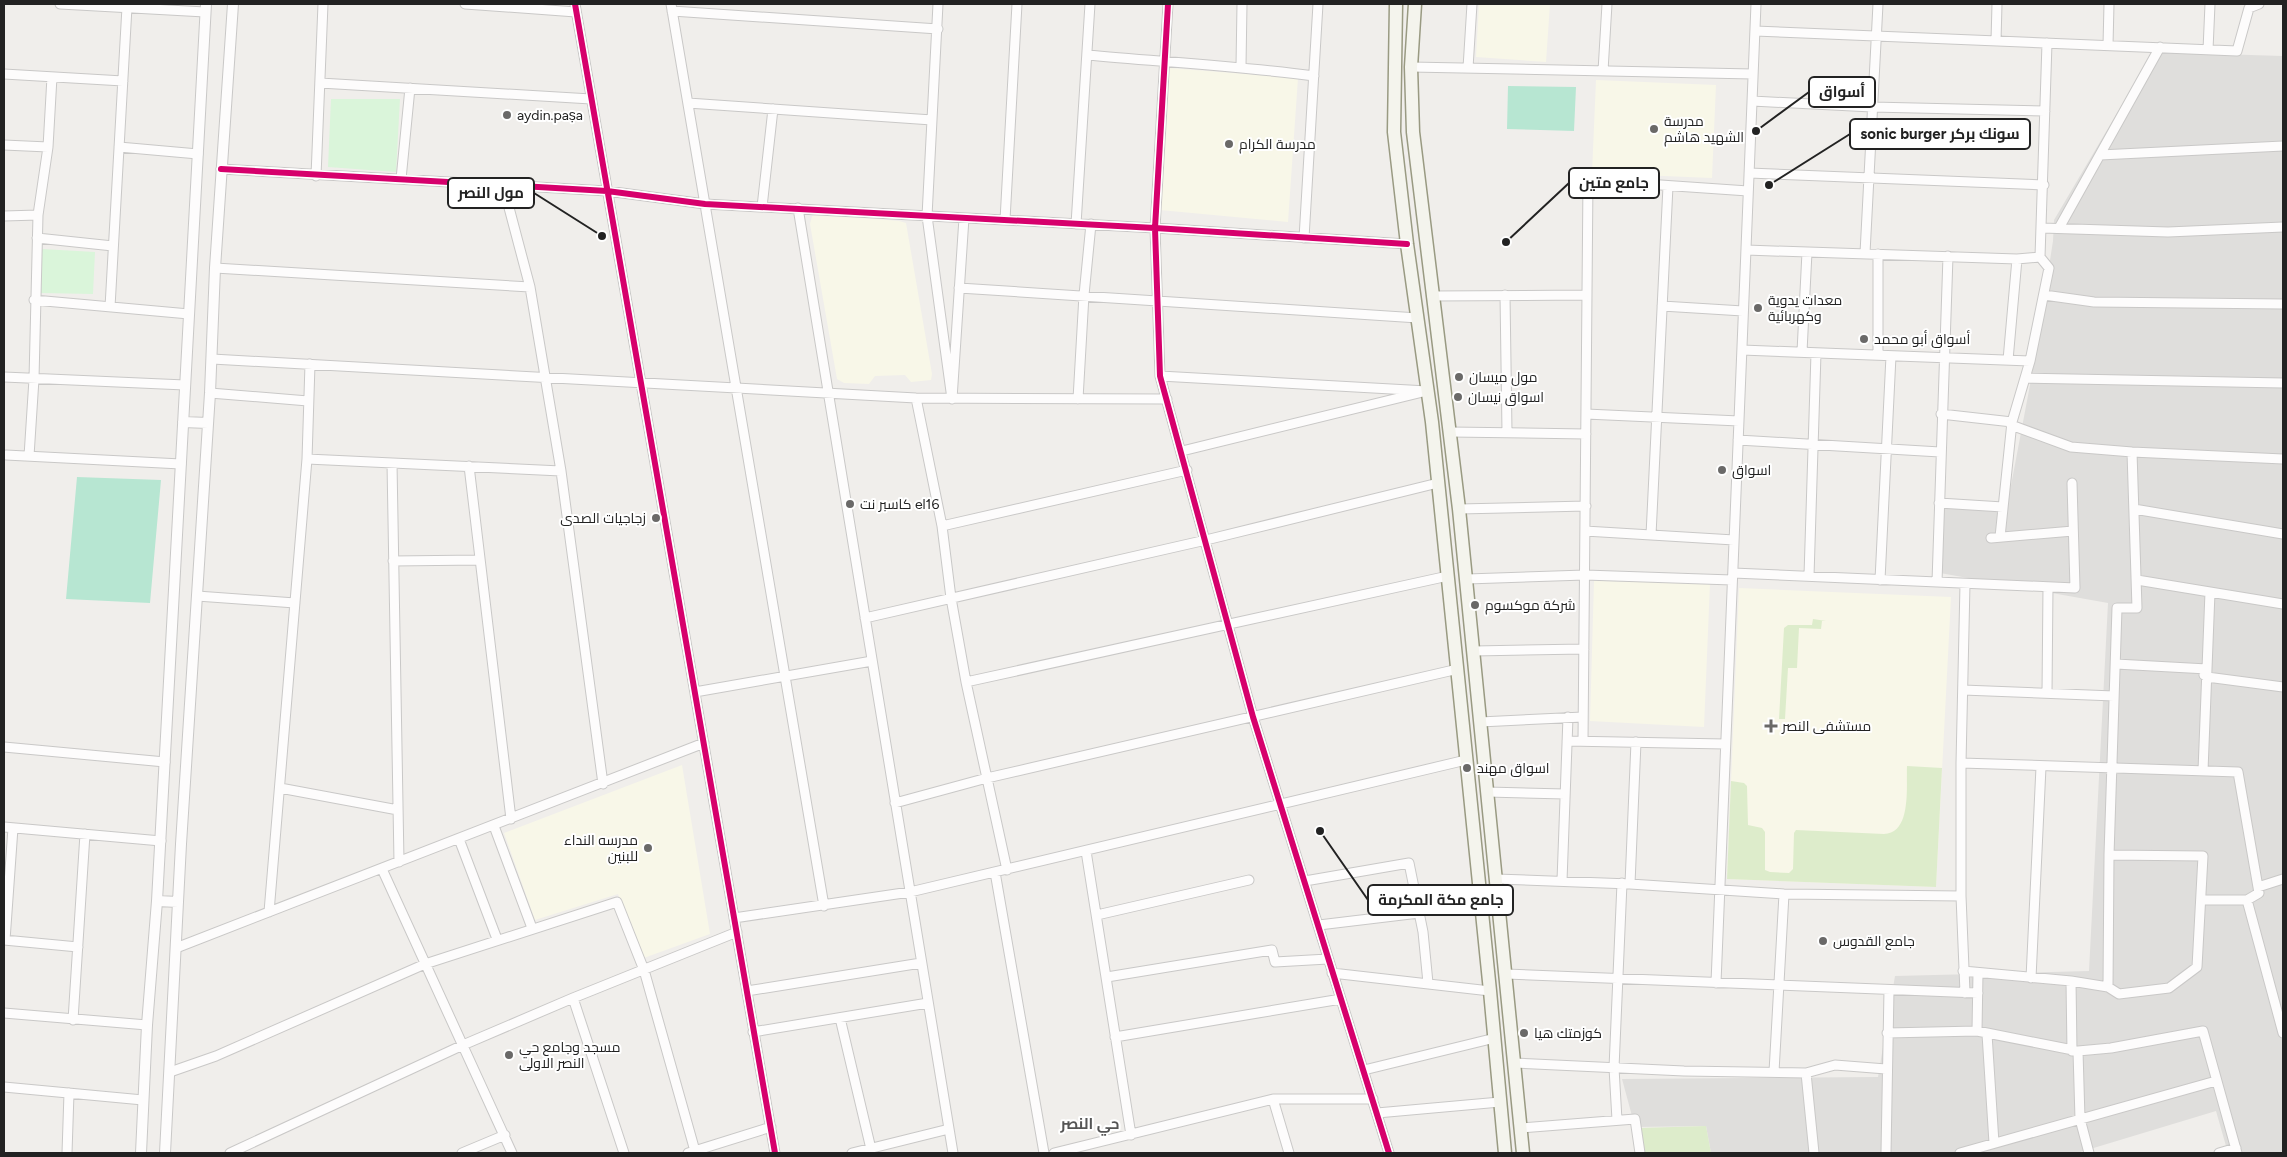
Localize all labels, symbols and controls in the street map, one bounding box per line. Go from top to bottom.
callout: أسواق [1809,77,1875,107]
text: أسواق [1819,82,1865,101]
place label: aydin.paṣa [517,107,583,124]
marker: aydin.paṣa [501,109,513,121]
place label: مدرسة الشهيد هاشم [1664,113,1744,147]
callout: sonic burger سونك بركر [1850,119,2030,149]
marker: مدرسة الشهيد هاشم [1648,123,1660,135]
text: sonic burger سونك بركر [1860,125,2020,143]
place label: مدرسة الكرام [1239,136,1316,154]
marker: مدرسة الكرام [1223,138,1235,150]
callout: جامع متين [1569,168,1659,198]
text: جامع متين [1579,174,1649,193]
callout: مول النصر [448,178,534,208]
text: مول النصر [457,184,524,202]
place label: معدات يدوية وكهربائية [1768,292,1842,325]
marker: معدات يدوية وكهربائية [1752,302,1764,314]
place label: أسواق أبو محمد [1874,330,1970,348]
marker: أسواق أبو محمد [1858,333,1870,345]
place label: مول ميسان [1469,369,1537,386]
marker: مول ميسان [1453,371,1465,383]
place label: اسواق نيسان [1468,389,1544,406]
marker: اسواق نيسان [1452,391,1464,403]
place label: اسواق [1732,462,1771,479]
marker: اسواق [1716,464,1728,476]
place label: كاسبر نت el16 [860,496,939,513]
marker: كاسبر نت el16 [844,498,856,510]
place label: زجاجيات الصدى [560,510,646,527]
marker: زجاجيات الصدى [650,512,662,524]
place label: شركة موكسوم [1485,597,1576,615]
marker: شركة موكسوم [1469,599,1481,611]
place label: مستشفى النصر [1781,718,1871,735]
marker: مستشفى النصر [1764,719,1778,733]
place label: اسواق مهند [1477,760,1550,777]
marker: اسواق مهند [1461,762,1473,774]
place label: مدرسه النداء للبنين [564,832,638,865]
marker: مدرسه النداء للبنين [642,842,654,854]
callout: جامع مكة المكرمة [1368,885,1513,915]
text: جامع مكة المكرمة [1378,891,1504,910]
place label: جامع القدوس [1833,933,1915,950]
marker: جامع القدوس [1817,935,1829,947]
place label: كوزمتك هيا [1534,1025,1602,1042]
marker: كوزمتك هيا [1518,1027,1530,1039]
place label: مسجد وجامع حي النصر الاولى [519,1039,620,1072]
marker: مسجد وجامع حي النصر الاولى [503,1049,515,1061]
district label: حي النصر [1060,1115,1119,1136]

